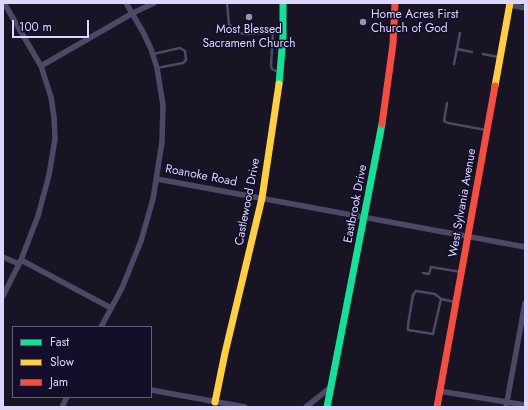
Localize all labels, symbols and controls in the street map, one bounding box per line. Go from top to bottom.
place label: Home Acres First Church of God [371,8,458,36]
scale bar [14,12,91,38]
marker: Most Blessed Sacrament Church [244,12,254,22]
marker: Home Acres First Church of God [358,17,368,27]
text: 100 m [19,18,52,36]
place label: Most Blessed Sacrament Church [202,23,296,51]
street label: West Sylvania Avenue [446,147,480,259]
street label: Castlewood Drive [232,157,264,247]
street label: Roanoke Road [164,162,238,190]
street label: Eastbrook Drive [341,164,371,244]
legend [12,326,152,398]
text: Fast [50,333,69,351]
text: Slow [50,353,74,371]
text: Jam [50,373,68,391]

